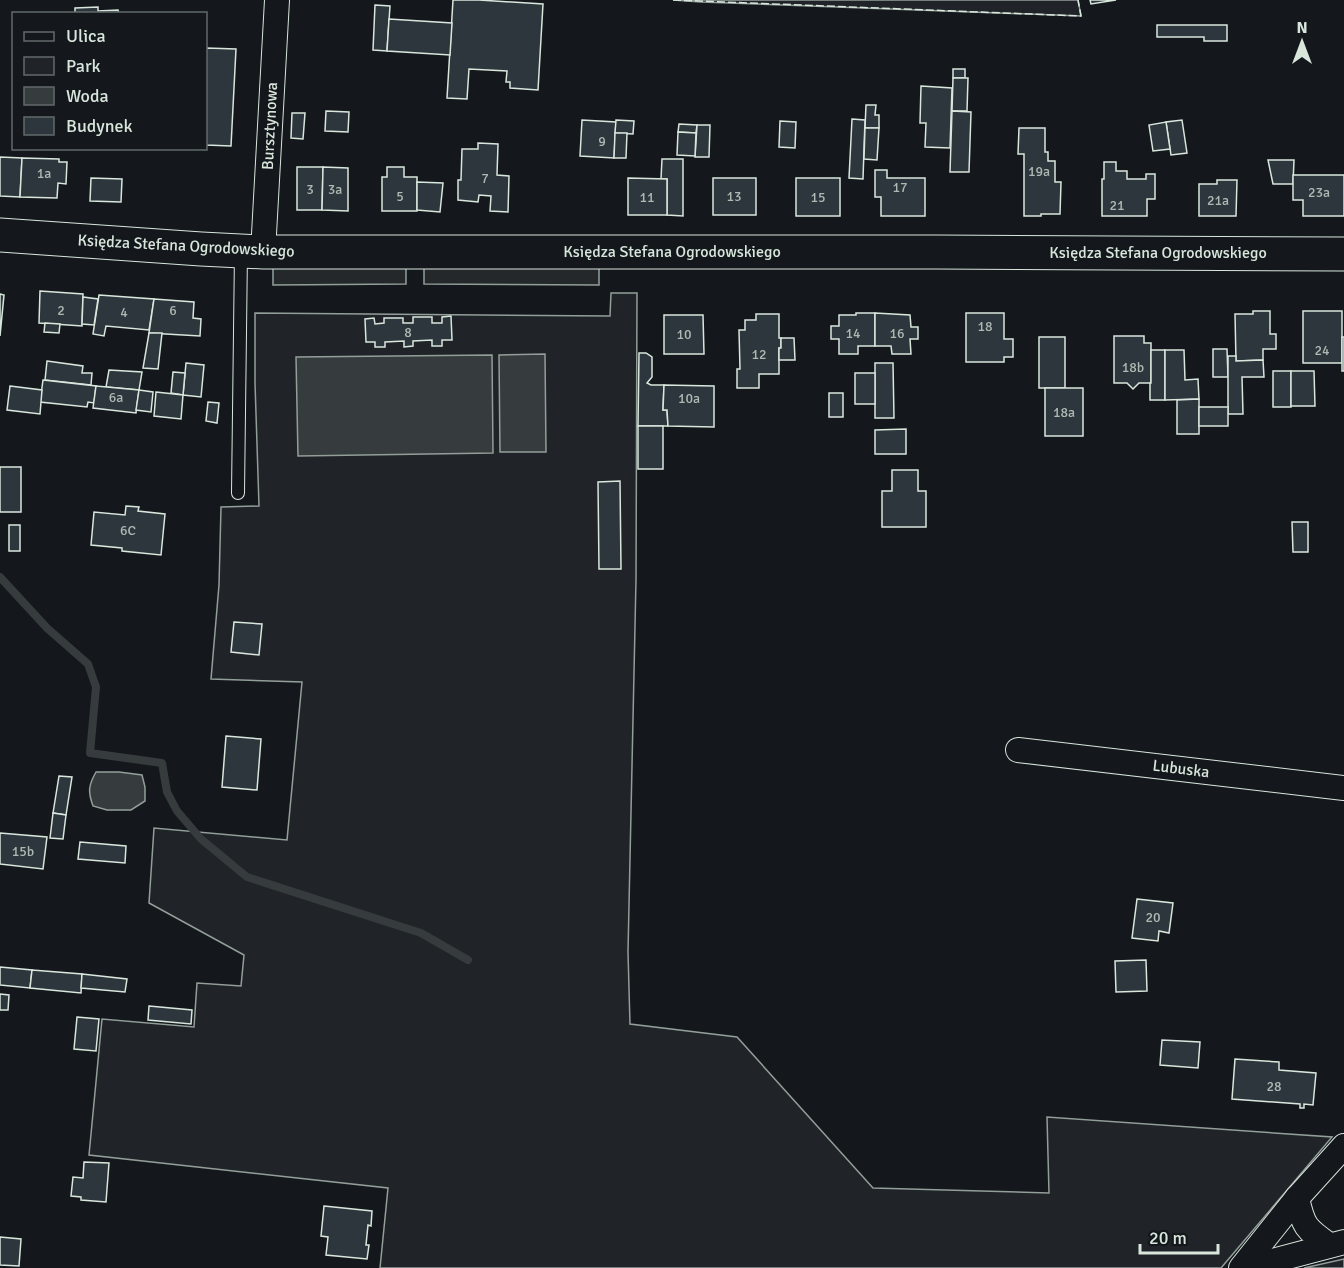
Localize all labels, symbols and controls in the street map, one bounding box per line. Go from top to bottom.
legend [12,12,207,150]
north arrow [1272,12,1332,72]
text: N [1296,18,1308,38]
text: Ulica [66,25,106,47]
text: Park [66,55,101,77]
street label: Bursztynowa [258,82,282,170]
text: Woda [66,85,109,107]
text: Budynek [66,115,133,137]
house number: 9 [598,133,606,150]
house number: 19a [1028,163,1050,180]
house number: 1a [37,165,51,182]
house number: 7 [481,170,489,187]
house number: 17 [892,179,908,196]
house number: 3 [306,181,314,198]
house number: 3a [328,181,342,198]
house number: 23a [1308,184,1330,201]
house number: 5 [396,188,404,205]
house number: 13 [726,188,742,205]
house number: 11 [639,189,655,206]
house number: 15 [810,189,826,206]
house number: 21a [1207,192,1229,209]
house number: 21 [1109,197,1125,214]
street label: Księdza Stefana Ogrodowskiego [77,230,295,262]
street label: Księdza Stefana Ogrodowskiego [563,242,781,262]
street label: Księdza Stefana Ogrodowskiego [1049,243,1267,263]
house number: 2 [57,302,65,319]
house number: 6 [169,302,177,319]
house number: 4 [120,304,128,321]
house number: 18 [977,318,993,335]
house number: 8 [404,324,412,341]
house number: 14 [845,325,861,342]
house number: 16 [889,325,905,342]
house number: 10 [676,326,692,343]
house number: 24 [1314,342,1330,359]
house number: 12 [751,346,767,363]
house number: 18b [1122,359,1144,376]
house number: 6a [109,389,123,406]
house number: 10a [678,390,700,407]
house number: 18a [1053,404,1075,421]
house number: 6C [120,522,136,539]
street label: Lubuska [1151,756,1211,782]
house number: 15b [12,843,34,860]
house number: 20 [1145,909,1161,926]
house number: 28 [1266,1078,1282,1095]
scale bar [1140,1217,1218,1255]
text: 20 m [1149,1227,1187,1249]

